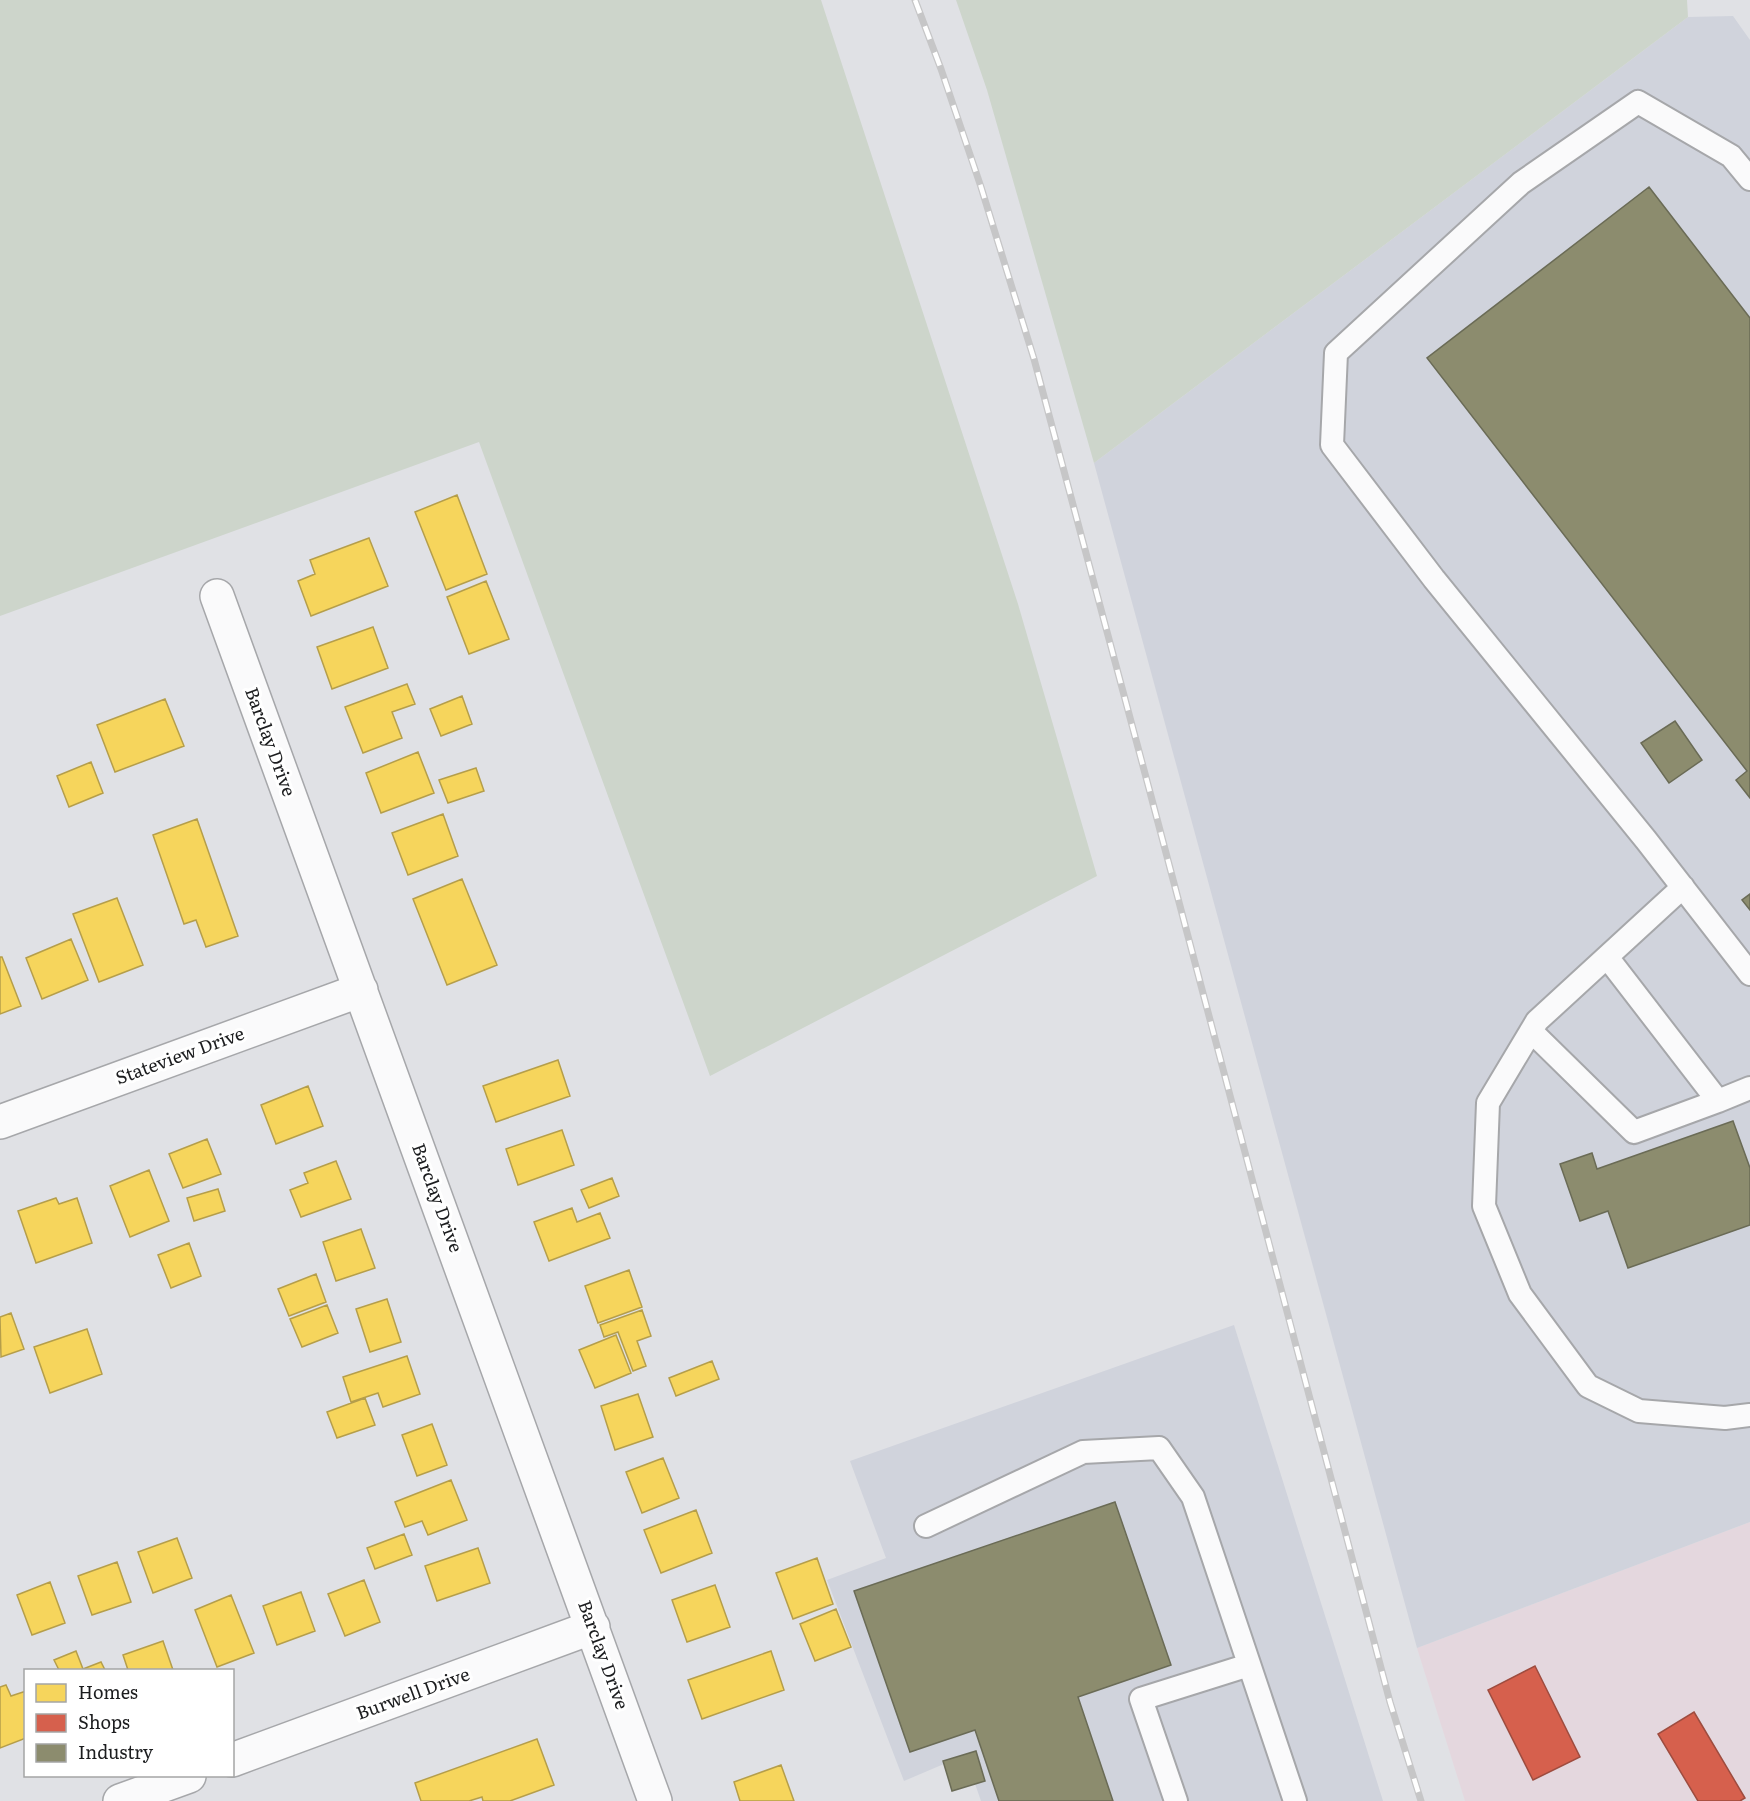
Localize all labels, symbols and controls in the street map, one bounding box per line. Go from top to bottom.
street label: Barclay Drive [239,683,304,800]
street label: Stateview Drive [111,1019,248,1090]
street label: Barclay Drive [406,1139,471,1256]
street label: Barclay Drive [572,1596,637,1713]
street label: Burwell Drive [352,1660,473,1726]
legend [24,1669,234,1777]
text: Homes [78,1678,138,1705]
text: Shops [78,1708,130,1735]
text: Industry [78,1738,154,1765]

